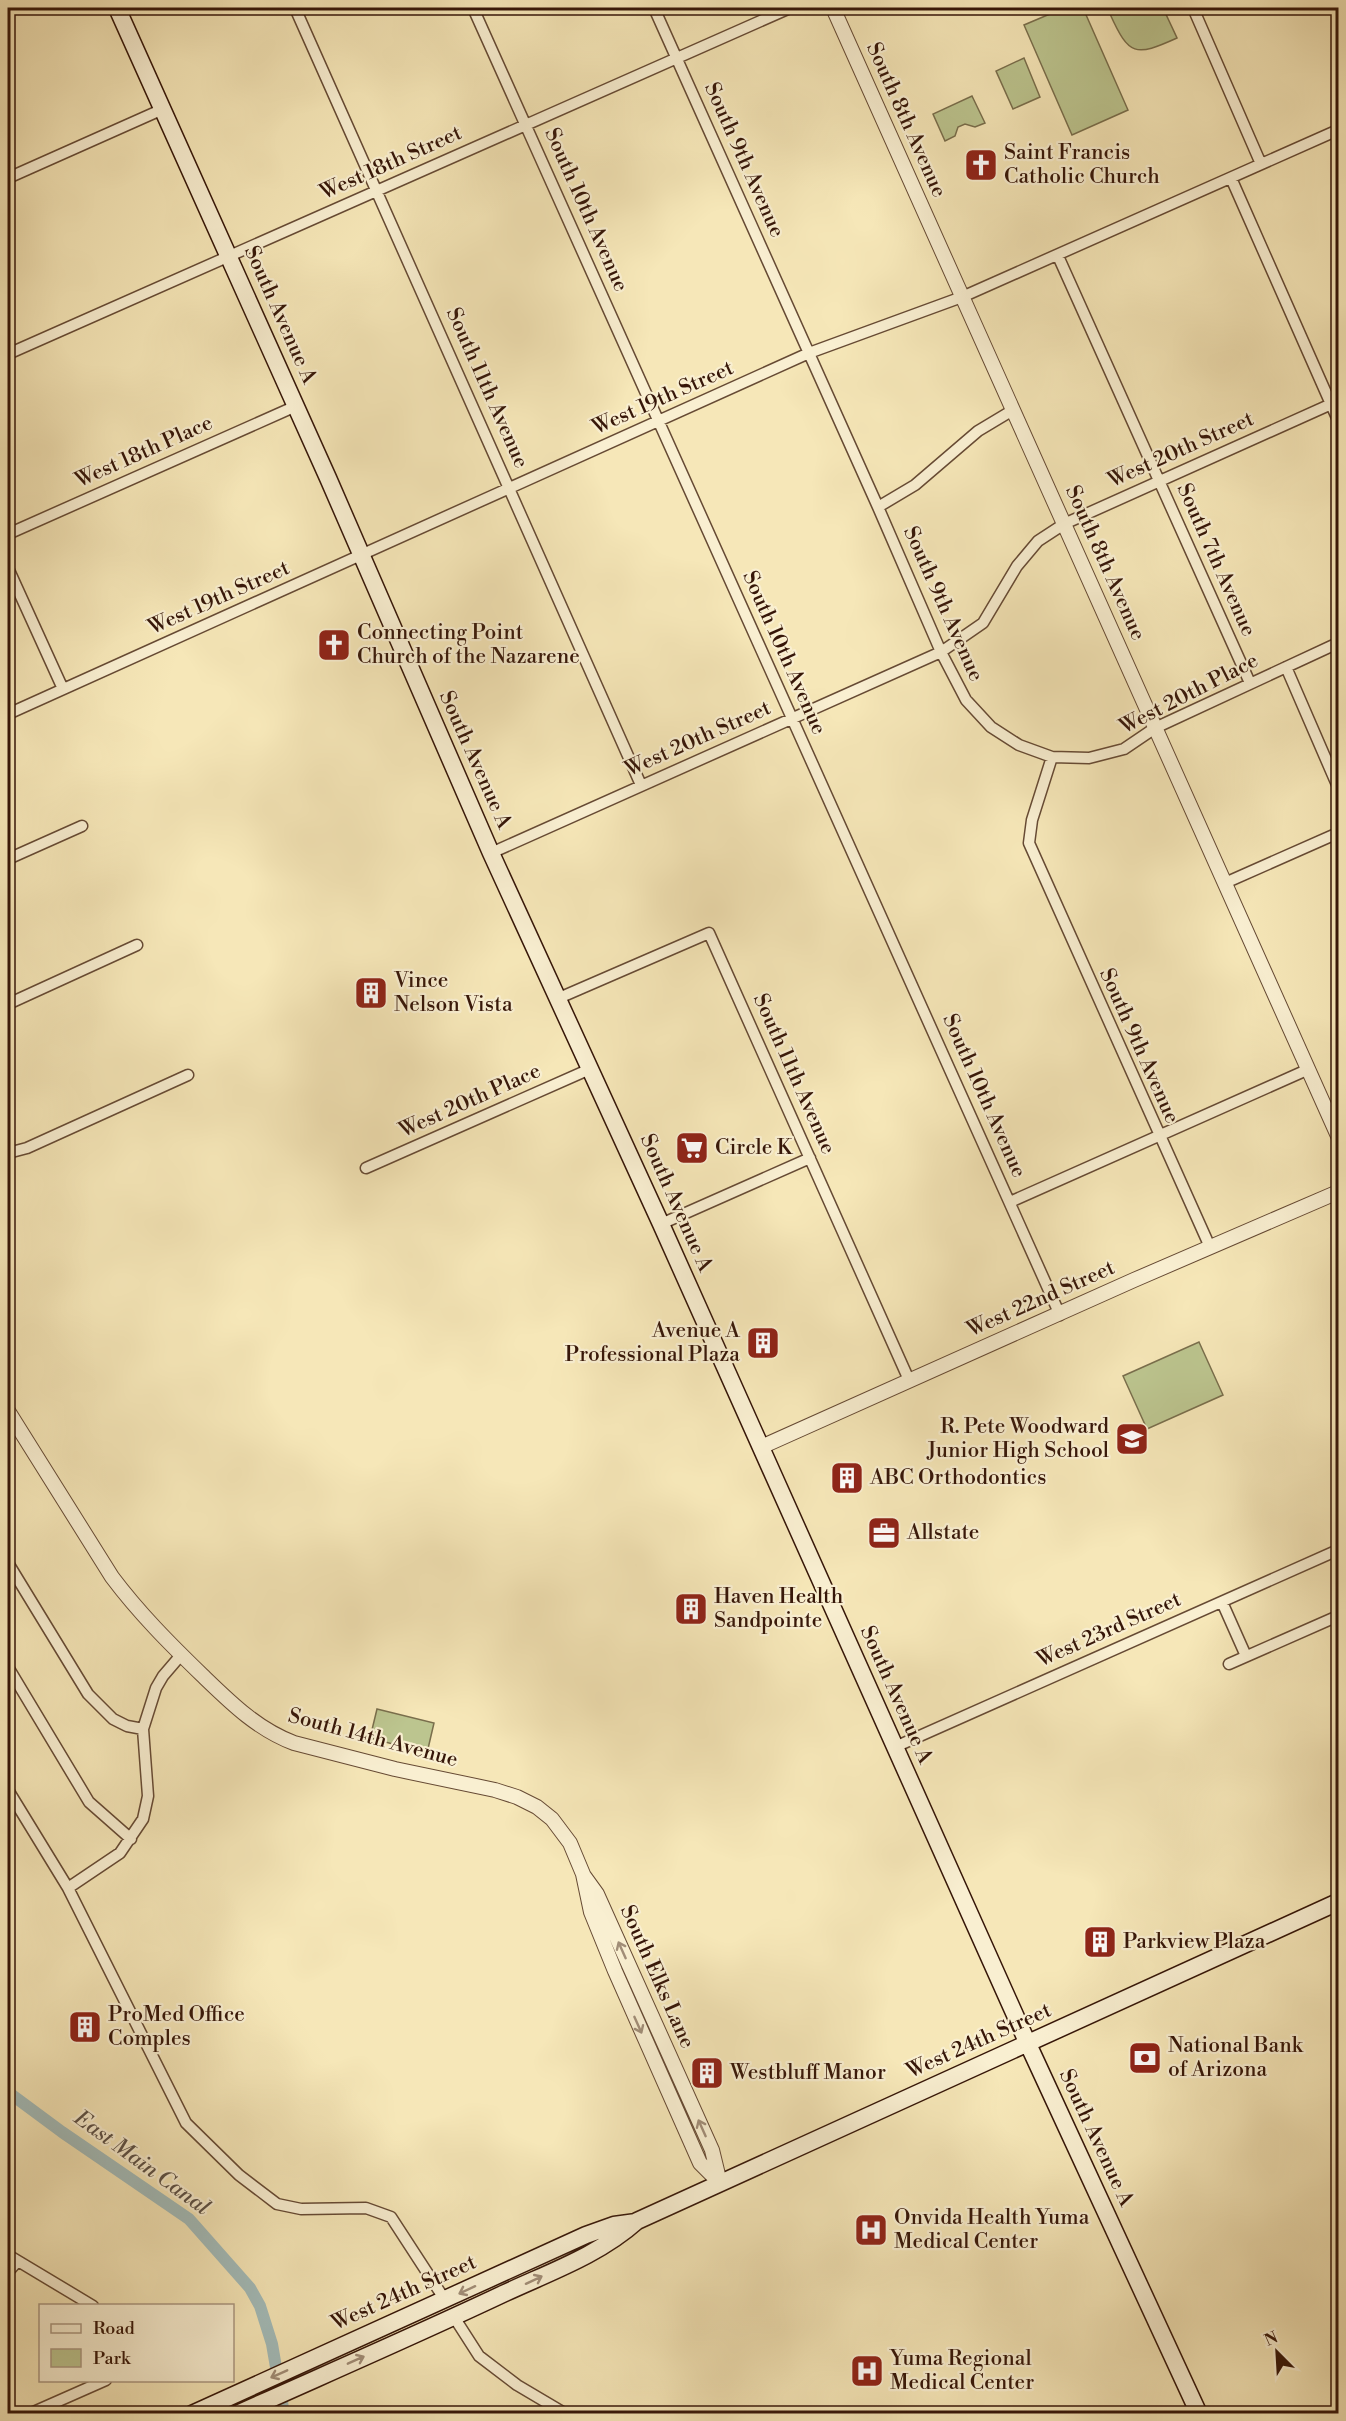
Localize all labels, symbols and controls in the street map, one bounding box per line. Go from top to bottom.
street label: South 8th Avenue [860,38,952,202]
street label: South 9th Avenue [698,79,790,241]
street label: West 18th Street [315,120,466,206]
street label: South 10th Avenue [538,124,634,296]
place label: Saint Francis Catholic Church [1004,140,1160,190]
church icon: Saint Francis Catholic Church [963,147,999,183]
street label: South Avenue A [238,242,322,389]
street label: South 11th Avenue [440,304,534,472]
street label: West 19th Street [587,355,738,441]
street label: West 20th Street [1103,406,1258,494]
street label: West 18th Place [70,410,217,494]
street label: South 7th Avenue [1171,479,1261,641]
street label: South 8th Avenue [1059,481,1151,645]
street label: South 9th Avenue [897,523,989,685]
street label: West 19th Street [143,555,294,641]
street label: South 10th Avenue [736,567,832,739]
place label: Connecting Point Church of the Nazarene [357,620,580,670]
church icon: Connecting Point Church of the Nazarene [316,627,352,663]
street label: West 20th Place [1114,648,1263,741]
street label: South Avenue A [433,687,517,834]
street label: West 20th Street [620,695,775,783]
street label: South 9th Avenue [1093,965,1185,1127]
place label: Vince Nelson Vista [393,968,513,1018]
building icon: Vince Nelson Vista [353,975,389,1011]
street label: South 11th Avenue [747,990,841,1158]
street label: South 10th Avenue [936,1010,1032,1182]
street label: West 20th Place [394,1058,545,1144]
street label: South Avenue A [634,1130,718,1277]
supermarket icon: Circle K [674,1130,710,1166]
place label: Circle K [715,1135,794,1161]
street label: West 22nd Street [962,1255,1120,1344]
place label: Avenue A Professional Plaza [565,1318,741,1368]
building icon: Avenue A Professional Plaza [745,1325,781,1361]
place label: R. Pete Woodward Junior High School [926,1414,1109,1464]
school or university icon: R. Pete Woodward Junior High School [1114,1421,1150,1457]
building icon: ABC Orthodontics [829,1460,865,1496]
place label: ABC Orthodontics [869,1465,1046,1491]
office icon: Allstate [866,1515,902,1551]
place label: Allstate [906,1520,979,1546]
place label: Haven Health Sandpointe [714,1584,844,1634]
street label: West 23rd Street [1032,1586,1186,1674]
building icon: Haven Health Sandpointe [673,1591,709,1627]
street label: South Avenue A [854,1622,938,1769]
street label: South 14th Avenue [285,1703,461,1773]
street label: South Elks Lane [614,1901,700,2053]
building icon: Parkview Plaza [1082,1924,1118,1960]
place label: Parkview Plaza [1123,1929,1266,1955]
one-way arrow [616,1941,627,1959]
street label: West 24th Street [902,1997,1056,2085]
place label: ProMed Office Comples [108,2002,245,2052]
building icon: ProMed Office Comples [67,2009,103,2045]
one-way arrow [633,2015,644,2033]
place label: National Bank of Arizona [1168,2033,1304,2083]
bank icon: National Bank of Arizona [1127,2040,1163,2076]
building icon: Westbluff Manor [689,2055,725,2091]
place label: Westbluff Manor [729,2060,886,2086]
street label: South Avenue A [1053,2065,1139,2211]
water label: East Main Canal [68,2104,215,2221]
one-way arrow [696,2119,707,2138]
place label: Onvida Health Yuma Medical Center [894,2205,1090,2255]
hospital icon: Onvida Health Yuma Medical Center [853,2212,889,2248]
street label: West 24th Street [327,2249,481,2337]
one-way arrow [524,2273,542,2285]
one-way arrow [458,2284,476,2296]
legend [39,2304,234,2382]
text: Road [93,2317,136,2340]
north arrow [1247,2322,1307,2382]
text: N [1261,2327,1281,2351]
place label: Yuma Regional Medical Center [889,2346,1034,2396]
text: Park [93,2347,132,2370]
hospital icon: Yuma Regional Medical Center [849,2353,885,2389]
one-way arrow [347,2354,365,2366]
one-way arrow [270,2368,288,2380]

